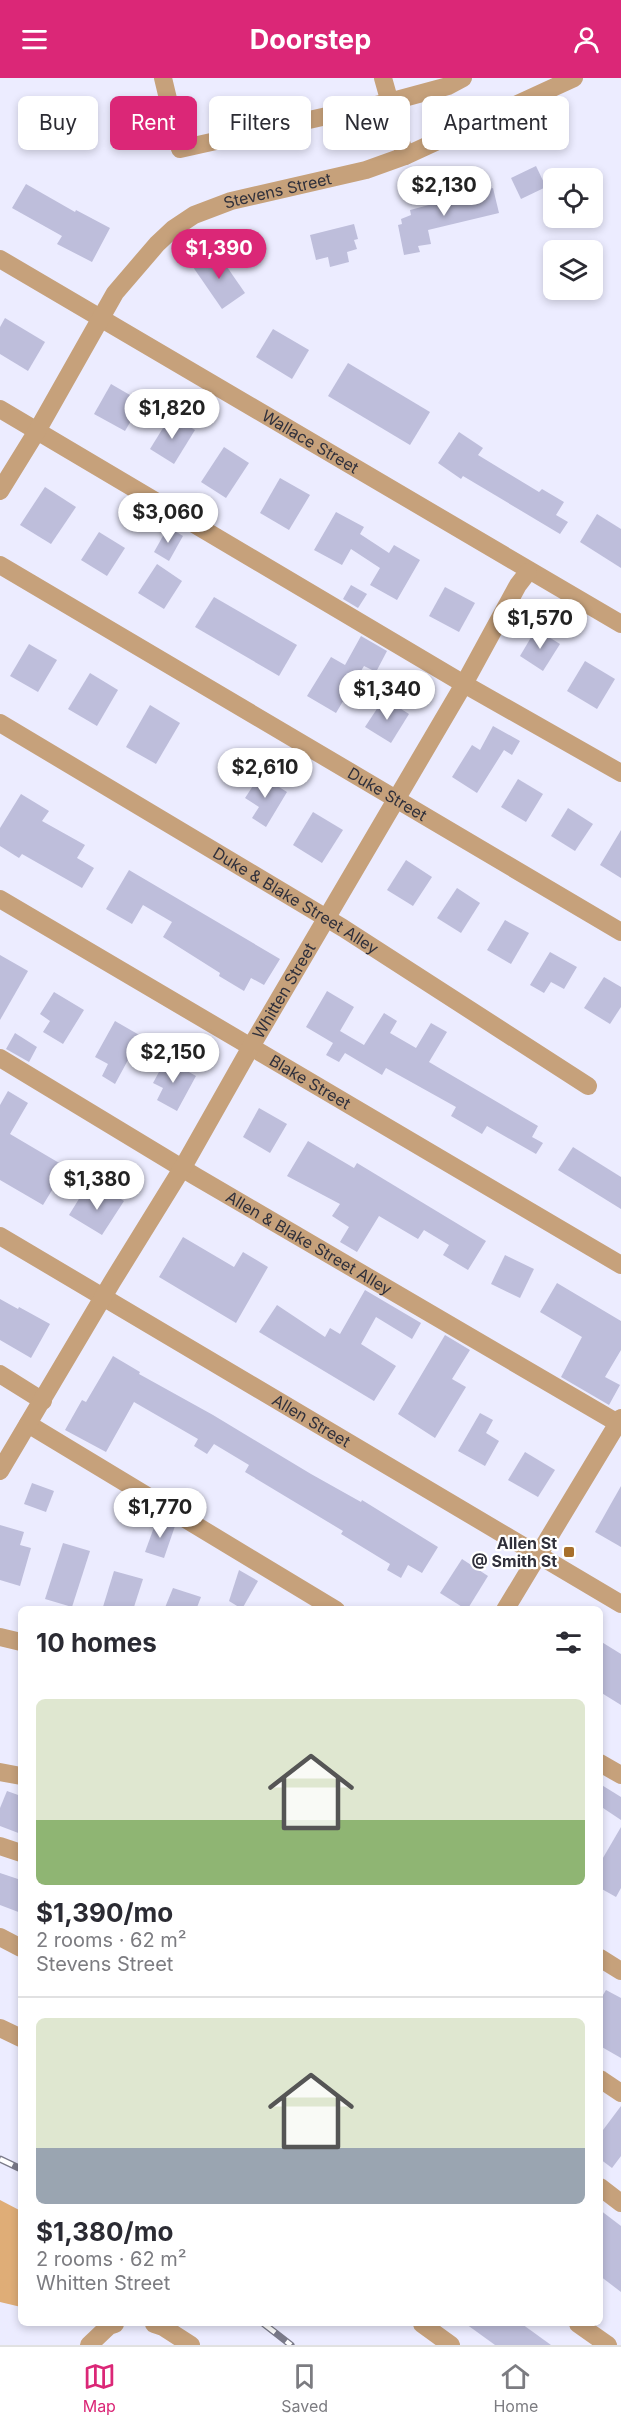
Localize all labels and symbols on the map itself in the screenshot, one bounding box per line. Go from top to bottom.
pin: $2,130 [395,166,493,217]
street label: Stevens Street [221,168,333,213]
pin: $1,390 [170,229,268,280]
pin: $1,820 [123,389,221,440]
street label: Wallace Street [258,405,362,478]
pin: $3,060 [119,493,217,544]
pin: $1,570 [491,599,589,650]
pin: $1,340 [338,670,436,721]
pin: $2,610 [216,748,314,799]
street label: Duke Street [344,763,431,825]
street label: Duke & Blake Street Alley [209,843,382,958]
street label: Whitten Street [248,939,320,1042]
pin: $2,150 [124,1033,222,1084]
street label: Blake Street [266,1050,354,1113]
pin: $1,380 [48,1160,146,1211]
street label: Allen & Blake Street Alley [222,1186,396,1299]
street label: Allen Street [269,1390,354,1451]
pin: $1,770 [111,1488,209,1539]
place label: Allen St @ Smith St [472,1533,557,1571]
marker: Allen St @ Smith St [562,1545,576,1559]

